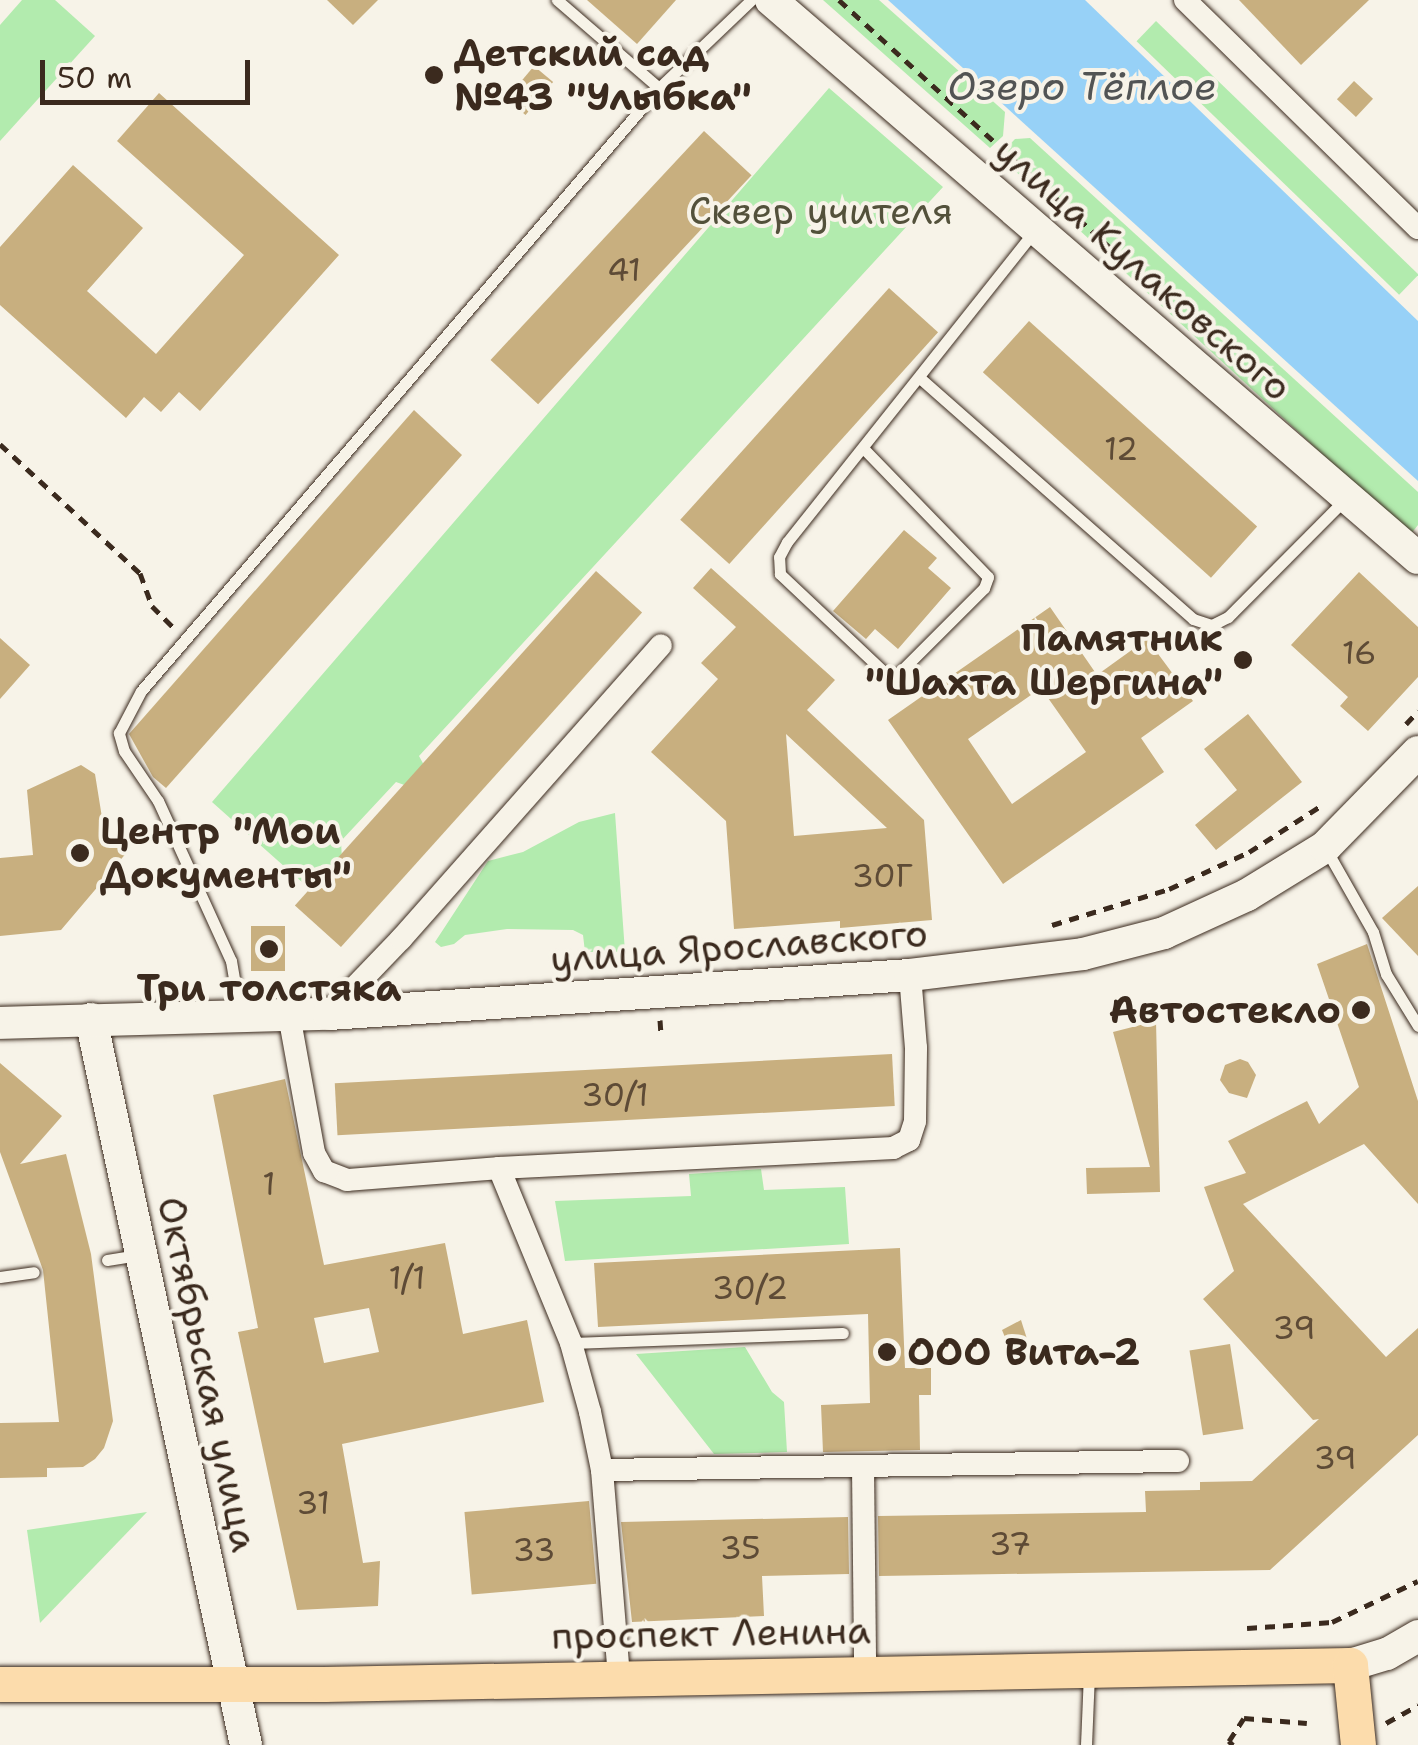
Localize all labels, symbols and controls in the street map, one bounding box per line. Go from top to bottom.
place label: Детский сад №43 "Улыбка" [454,30,752,120]
scale bar [45,40,255,102]
text: 50 m [57,57,132,98]
water label: Озеро Тёплое [947,62,1217,110]
marker: Детский сад №43 "Улыбка" [423,64,445,86]
street label: улица Кулаковского [985,128,1301,410]
park label: Сквер учителя [689,188,953,234]
house number: 41 [607,251,641,289]
house number: 12 [1104,430,1138,468]
place label: Памятник "Шахта Шергина" [865,615,1223,704]
house number: 16 [1342,634,1376,672]
marker: Памятник "Шахта Шергина" [1232,649,1254,671]
place label: Центр "Мои Документы" [100,808,352,898]
marker: Центр "Мои Документы" [69,842,91,864]
house number: 30Г [851,857,913,895]
street label: улица Ярославского [549,910,929,982]
marker: Три толстяка [258,938,280,960]
place label: Три толстяка [137,965,401,1011]
place label: Автостекло [1109,987,1341,1033]
marker: Автостекло [1350,999,1372,1021]
house number: 30/1 [581,1076,649,1114]
house number: 1 [262,1165,276,1203]
street label: Октябрьская улица [148,1192,268,1556]
house number: 1/1 [388,1259,426,1297]
house number: 30/2 [712,1269,788,1307]
house number: 39 [1272,1309,1316,1347]
place label: ООО Вита-2 [907,1329,1140,1375]
marker: ООО Вита-2 [876,1341,898,1363]
house number: 39 [1313,1439,1357,1477]
house number: 31 [296,1484,330,1522]
house number: 37 [989,1525,1031,1563]
house number: 35 [719,1529,761,1567]
house number: 33 [513,1531,555,1569]
street label: проспект Ленина [551,1607,871,1659]

